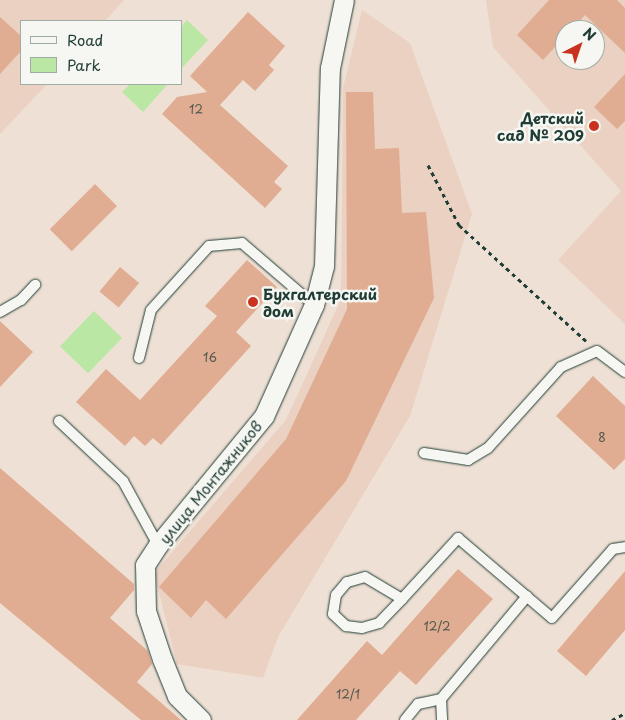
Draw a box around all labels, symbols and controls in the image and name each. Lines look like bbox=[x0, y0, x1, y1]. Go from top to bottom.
legend bbox=[20, 20, 182, 85]
north arrow bbox=[555, 20, 605, 70]
text: N bbox=[578, 22, 601, 46]
text: Road bbox=[67, 28, 103, 51]
text: Park bbox=[67, 53, 101, 76]
house number: 12 bbox=[189, 103, 203, 117]
place label: Детский сад № 209 bbox=[497, 108, 584, 143]
marker: Детский сад № 209 bbox=[588, 120, 600, 132]
place label: Бухгалтерский дом bbox=[263, 284, 377, 319]
marker: Бухгалтерский дом bbox=[247, 296, 259, 308]
house number: 16 bbox=[203, 351, 217, 365]
street label: улица Монтажников bbox=[155, 417, 265, 547]
house number: 8 bbox=[598, 431, 606, 445]
house number: 12/2 bbox=[423, 620, 451, 634]
house number: 12/1 bbox=[336, 688, 360, 702]

